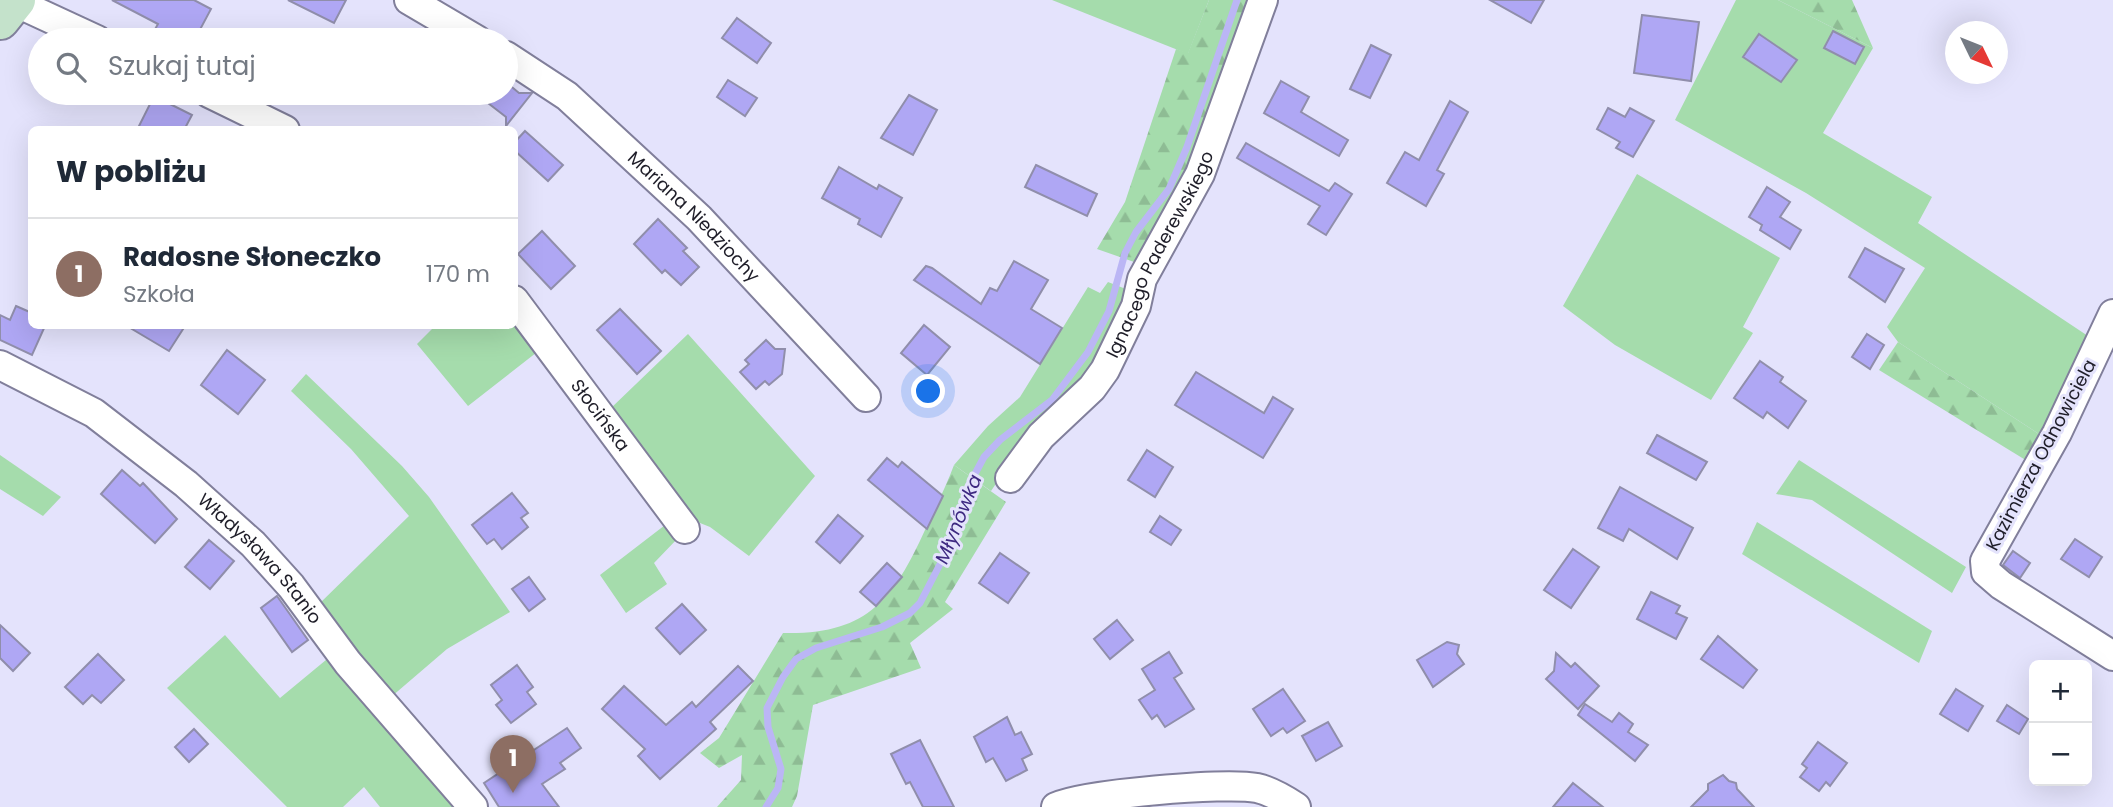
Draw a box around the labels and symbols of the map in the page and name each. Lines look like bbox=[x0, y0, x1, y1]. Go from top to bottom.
north arrow bbox=[1945, 21, 2008, 84]
street label: Mariana Niedziochy bbox=[623, 145, 766, 287]
street label: Ignacego Paderewskiego bbox=[1100, 147, 1219, 362]
street label: Kazimierza Odnowiciela bbox=[1979, 355, 2102, 555]
street label: Słocińska bbox=[565, 374, 636, 456]
your location bbox=[911, 374, 945, 408]
water label: Młynówka bbox=[928, 470, 989, 568]
street label: Władysława Stanio bbox=[193, 487, 328, 629]
pin: 1 bbox=[490, 735, 536, 793]

